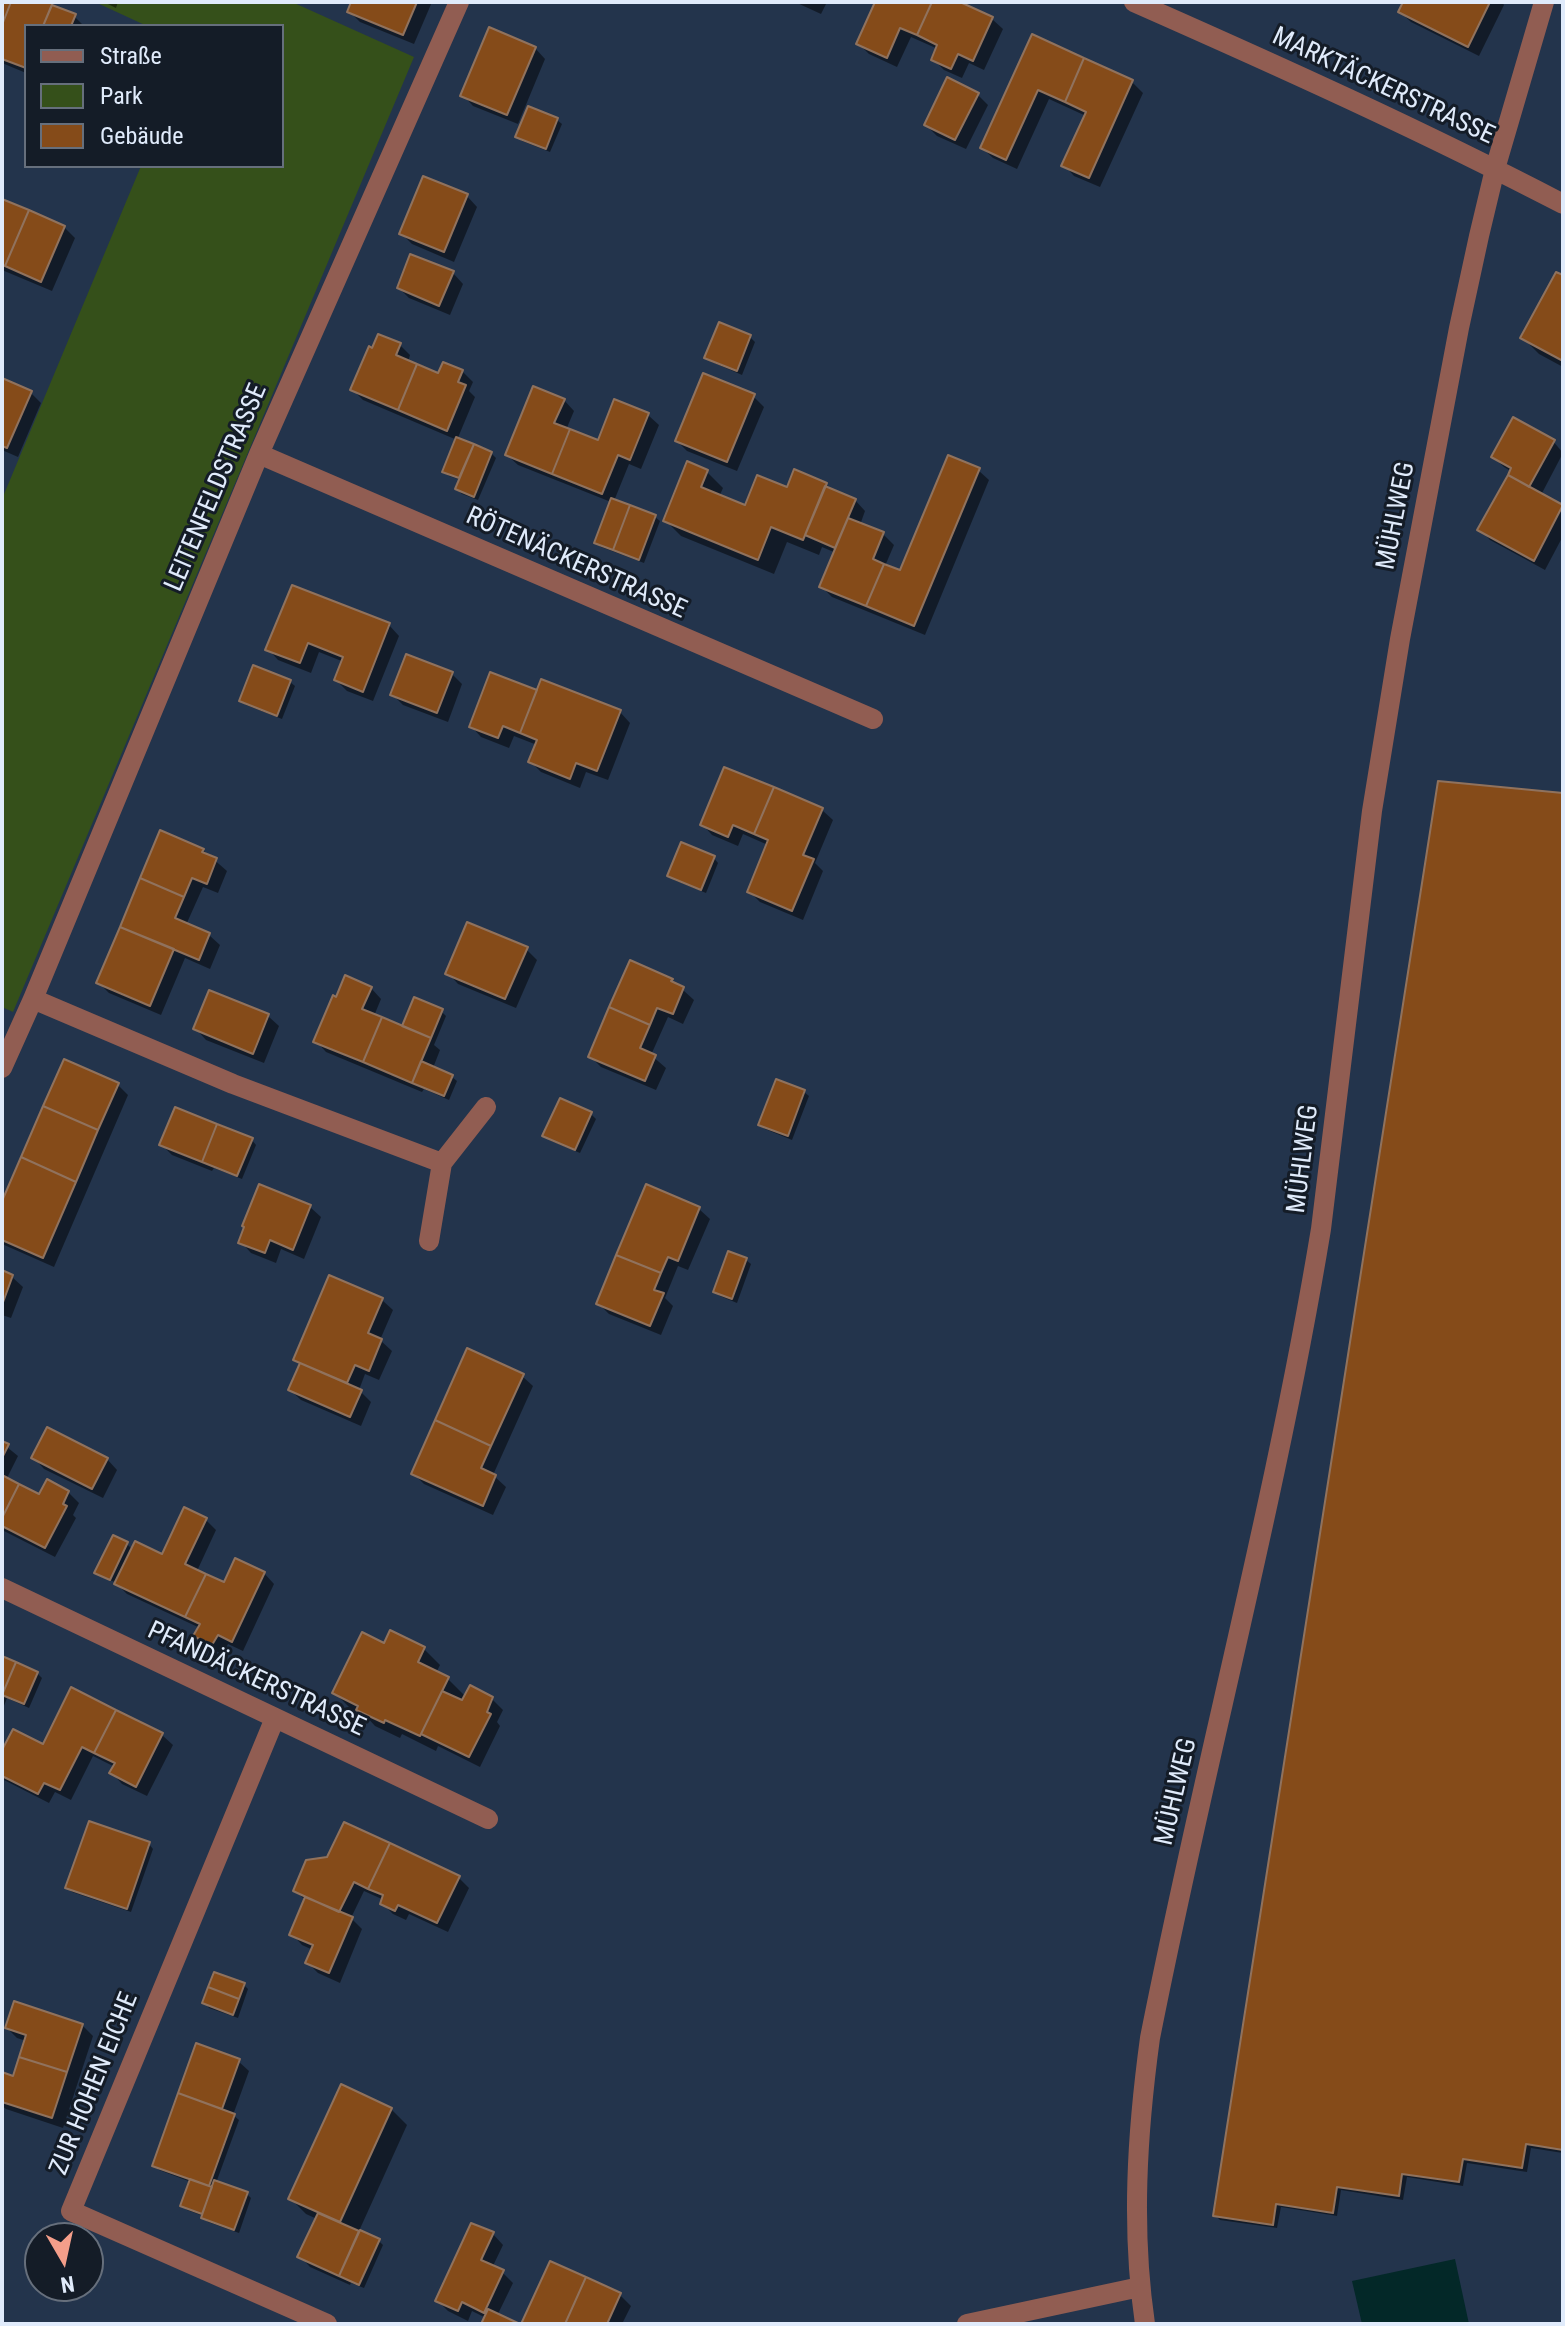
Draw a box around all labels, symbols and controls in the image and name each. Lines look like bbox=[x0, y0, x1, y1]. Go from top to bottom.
street label: MARKTÄCKERSTRASSE bbox=[1267, 22, 1499, 152]
legend bbox=[24, 24, 284, 168]
text: Straße bbox=[100, 42, 162, 70]
text: Park bbox=[100, 82, 143, 110]
text: Gebäude bbox=[100, 122, 184, 150]
street label: LEITENFELDSTRASSE bbox=[159, 380, 275, 596]
street label: MÜHLWEG bbox=[1371, 460, 1423, 572]
street label: RÖTENÄCKERSTRASSE bbox=[461, 501, 691, 627]
street label: MÜHLWEG bbox=[1282, 1103, 1326, 1215]
street label: PFANDÄCKERSTRASSE bbox=[142, 1616, 370, 1744]
street label: MÜHLWEG bbox=[1150, 1735, 1204, 1849]
street label: ZUR HOHEN EICHE bbox=[44, 1988, 146, 2180]
north arrow bbox=[24, 2222, 104, 2302]
text: N bbox=[59, 2271, 76, 2298]

